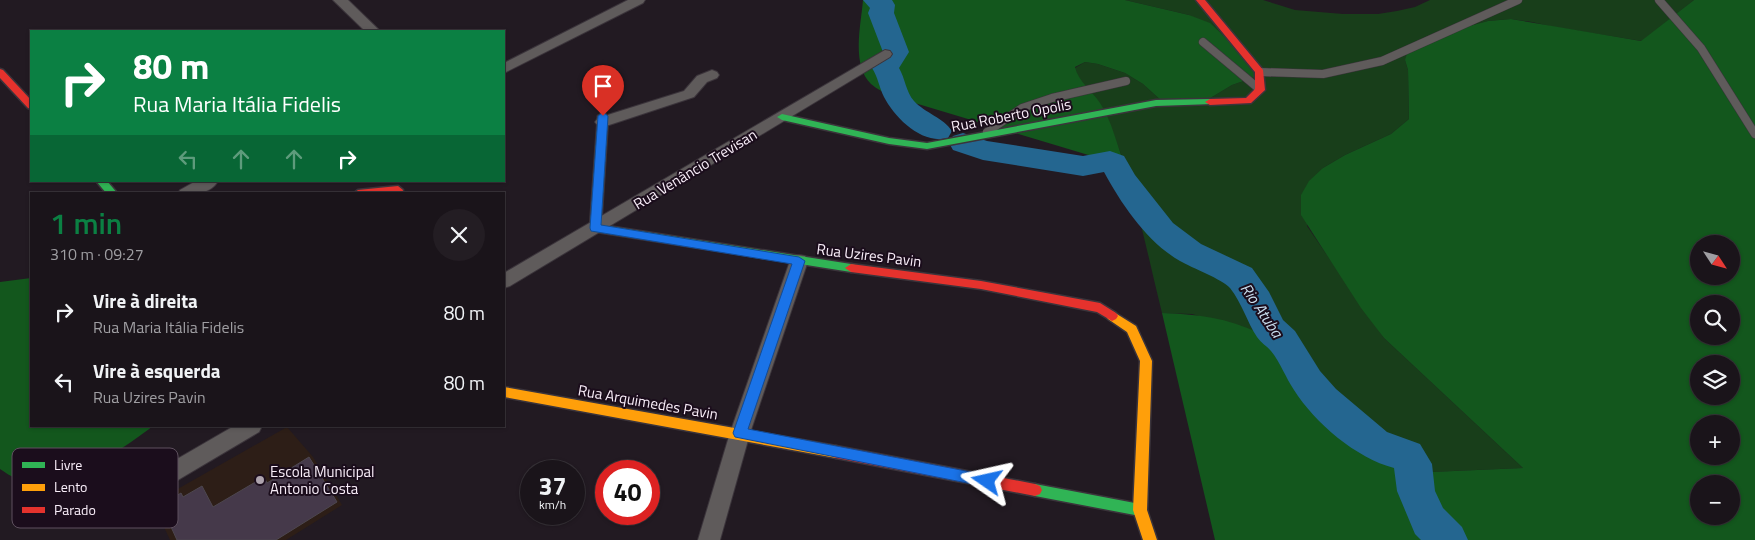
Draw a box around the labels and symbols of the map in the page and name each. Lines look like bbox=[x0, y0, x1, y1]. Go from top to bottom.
pin bbox=[582, 65, 624, 116]
street label: Rua Roberto Opolis bbox=[949, 92, 1073, 138]
street label: Rua Venâncio Trevisan bbox=[629, 123, 761, 215]
north arrow bbox=[1690, 235, 1740, 285]
street label: Rua Uzires Pavin bbox=[815, 237, 923, 273]
water label: Rio Atuba bbox=[1235, 278, 1290, 343]
street label: Rua Arquimedes Pavin bbox=[576, 378, 720, 426]
legend bbox=[12, 448, 178, 528]
text: Livre bbox=[54, 454, 82, 475]
position arrow bbox=[960, 454, 1012, 506]
place label: Escola Municipal Antonio Costa bbox=[270, 460, 375, 500]
speed limit sign: 40 bbox=[595, 460, 660, 525]
marker: Escola Municipal Antonio Costa bbox=[254, 474, 266, 486]
text: Lento bbox=[54, 476, 88, 497]
text: Parado bbox=[54, 499, 96, 520]

